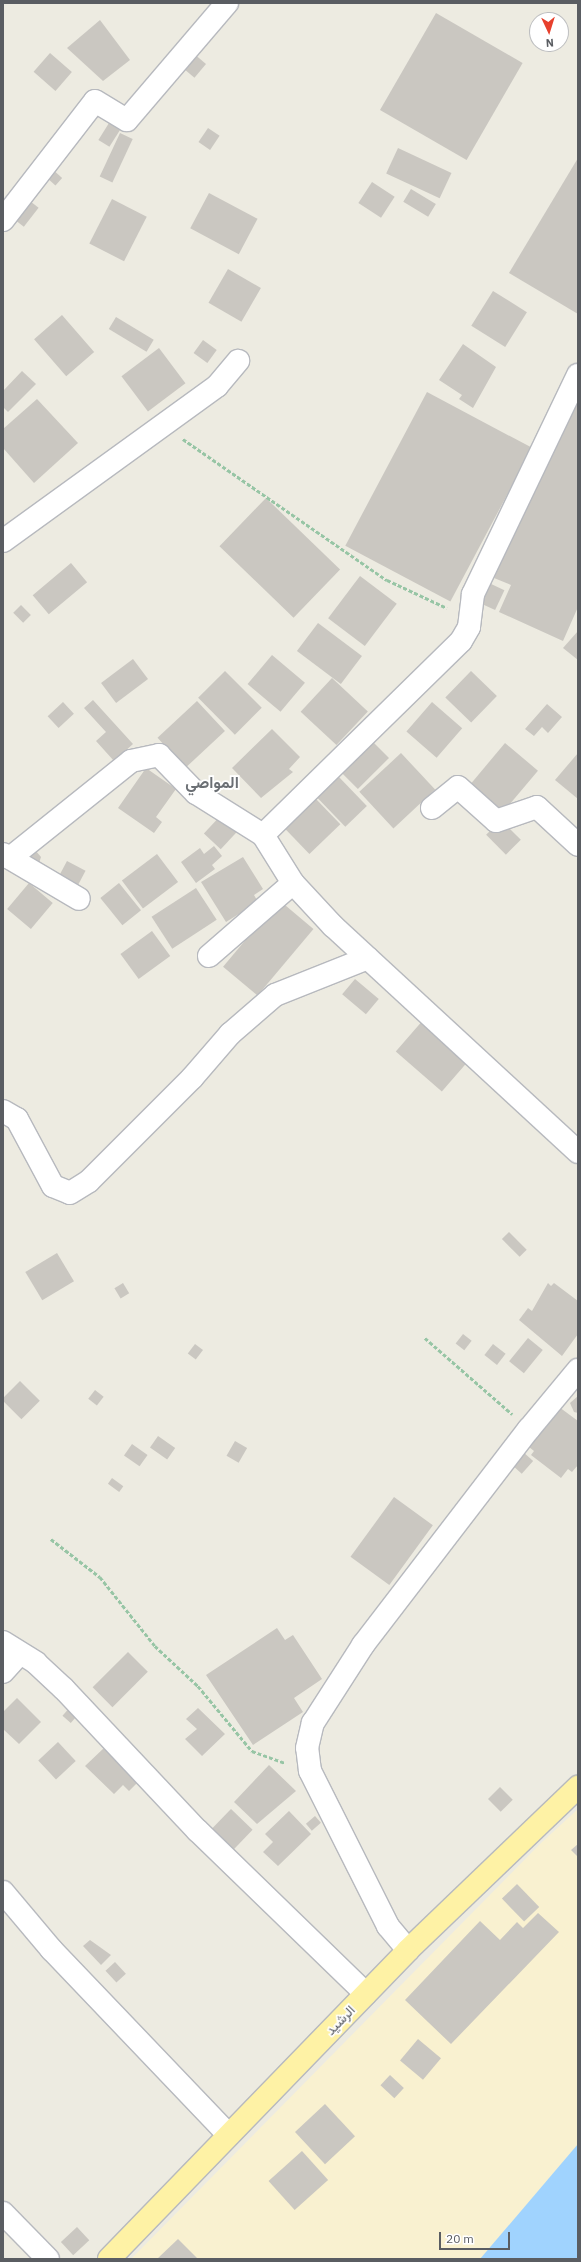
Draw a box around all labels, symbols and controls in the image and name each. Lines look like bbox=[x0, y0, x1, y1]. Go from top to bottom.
north arrow bbox=[529, 12, 569, 52]
text: N bbox=[545, 36, 554, 50]
district label: المواصي bbox=[185, 772, 239, 792]
street label: الرشيد bbox=[322, 2002, 358, 2038]
scale bar bbox=[441, 2224, 512, 2250]
text: 20 m bbox=[446, 2231, 474, 2246]

